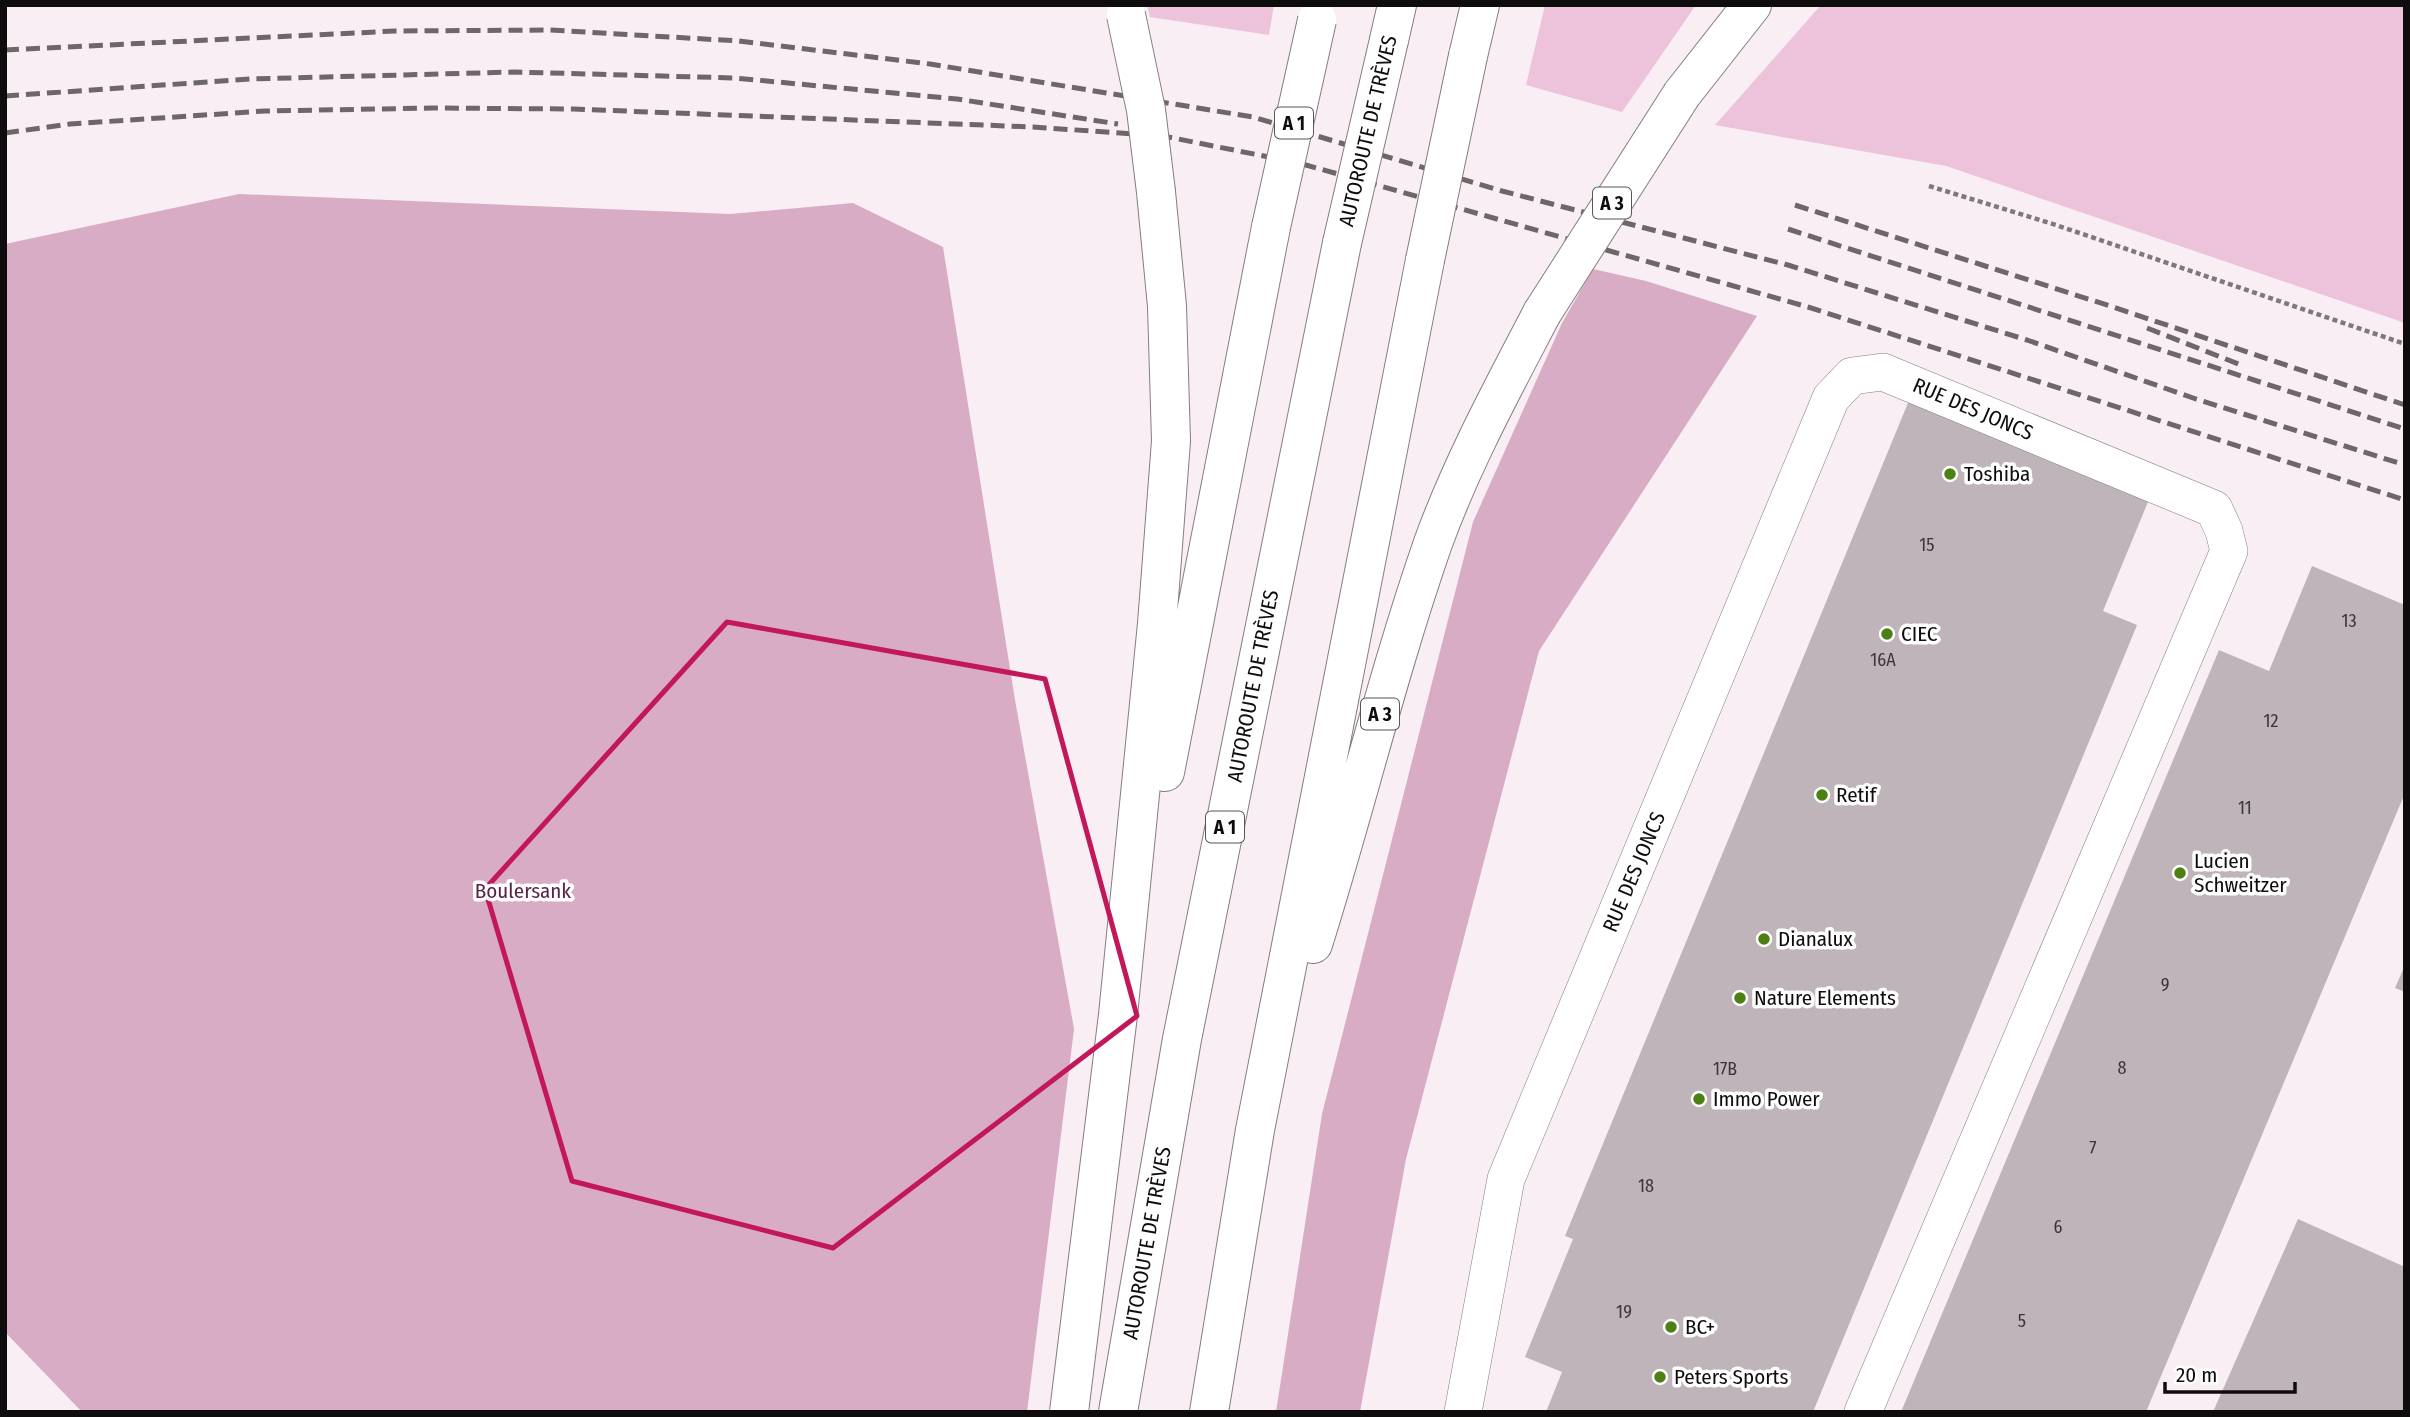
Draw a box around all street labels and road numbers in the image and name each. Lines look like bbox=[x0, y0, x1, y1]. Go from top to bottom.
street label: AUTOROUTE DE TRÈVES bbox=[1333, 33, 1403, 229]
road number: A 1 bbox=[1275, 108, 1313, 139]
road number: A 3 bbox=[1593, 188, 1631, 218]
street label: RUE DES JONCS bbox=[1909, 372, 2037, 446]
street label: AUTOROUTE DE TRÈVES bbox=[1222, 588, 1284, 784]
road number: A 3 bbox=[1361, 698, 1399, 730]
street label: RUE DES JONCS bbox=[1597, 808, 1671, 936]
road number: A 1 bbox=[1206, 812, 1244, 842]
street label: AUTOROUTE DE TRÈVES bbox=[1117, 1145, 1177, 1341]

